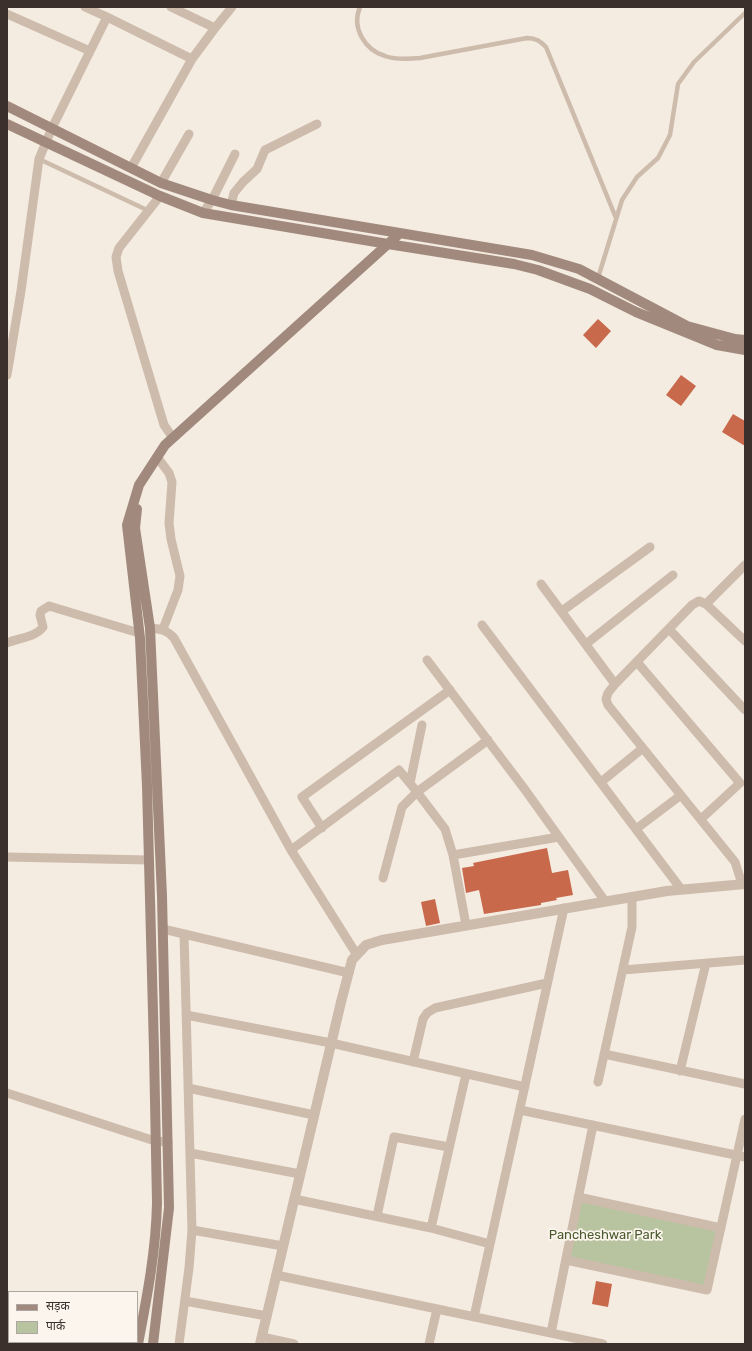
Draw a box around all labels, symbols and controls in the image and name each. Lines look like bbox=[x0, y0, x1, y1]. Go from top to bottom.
park label: Pancheshwar Park bbox=[549, 1227, 661, 1243]
legend bbox=[8, 1291, 138, 1343]
text: सड़क bbox=[46, 1299, 70, 1313]
text: पार्क bbox=[46, 1319, 65, 1333]

